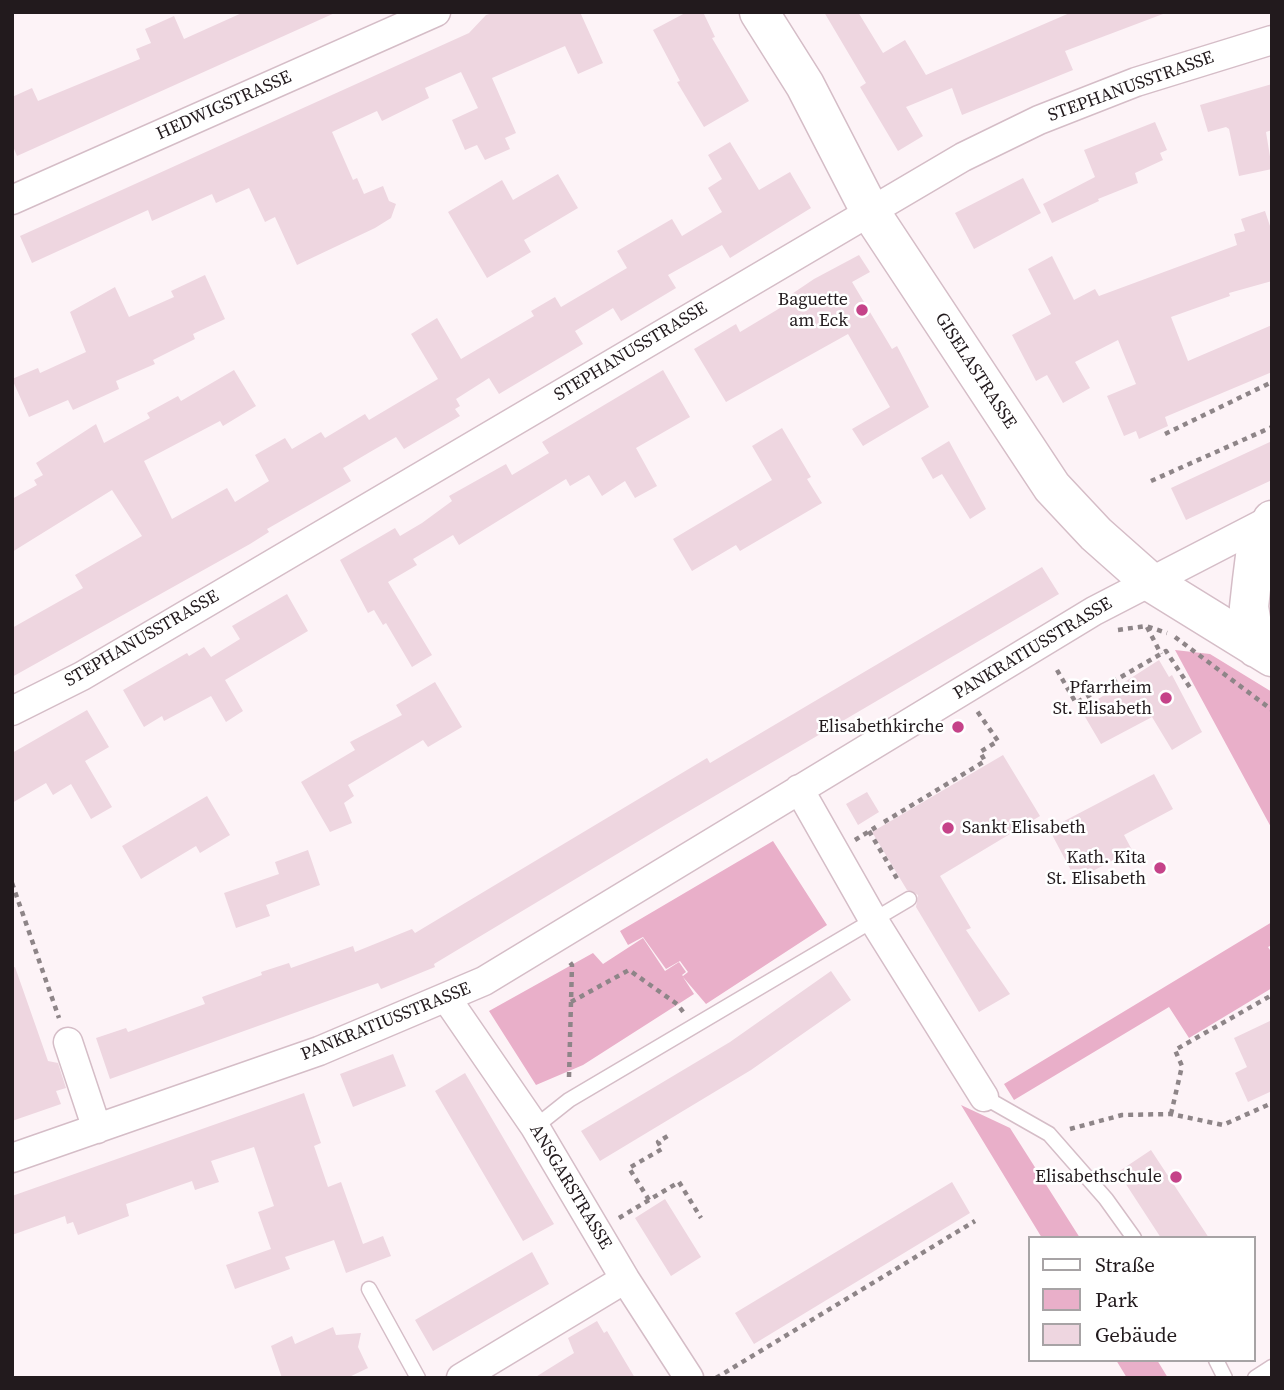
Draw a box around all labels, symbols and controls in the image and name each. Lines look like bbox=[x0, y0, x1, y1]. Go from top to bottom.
street label: STEPHANUSSTRASSE bbox=[1045, 47, 1217, 127]
street label: HEDWIGSTRASSE bbox=[153, 67, 295, 145]
place label: Baguette am Eck bbox=[778, 289, 848, 332]
street label: STEPHANUSSTRASSE bbox=[551, 298, 711, 406]
marker: Baguette am Eck bbox=[854, 302, 870, 318]
street label: GISELASTRASSE bbox=[929, 309, 1021, 433]
street label: STEPHANUSSTRASSE bbox=[61, 586, 223, 692]
street label: PANKRATIUSSTRASSE bbox=[950, 593, 1116, 705]
place label: Pfarrheim St. Elisabeth bbox=[1053, 677, 1152, 720]
marker: Pfarrheim St. Elisabeth bbox=[1158, 690, 1174, 706]
place label: Elisabethkirche bbox=[818, 716, 944, 738]
marker: Elisabethkirche bbox=[950, 719, 966, 735]
place label: Sankt Elisabeth bbox=[962, 817, 1086, 839]
marker: Sankt Elisabeth bbox=[940, 820, 956, 836]
place label: Kath. Kita St. Elisabeth bbox=[1047, 847, 1146, 890]
marker: Kath. Kita St. Elisabeth bbox=[1152, 860, 1168, 876]
street label: PANKRATIUSSTRASSE bbox=[298, 978, 474, 1066]
street label: ANSGARSTRASSE bbox=[524, 1120, 616, 1254]
place label: Elisabethschule bbox=[1035, 1166, 1162, 1188]
marker: Elisabethschule bbox=[1168, 1169, 1184, 1185]
legend bbox=[1028, 1236, 1256, 1362]
text: Straße bbox=[1095, 1250, 1155, 1279]
text: Park bbox=[1095, 1285, 1138, 1314]
text: Gebäude bbox=[1095, 1320, 1177, 1349]

